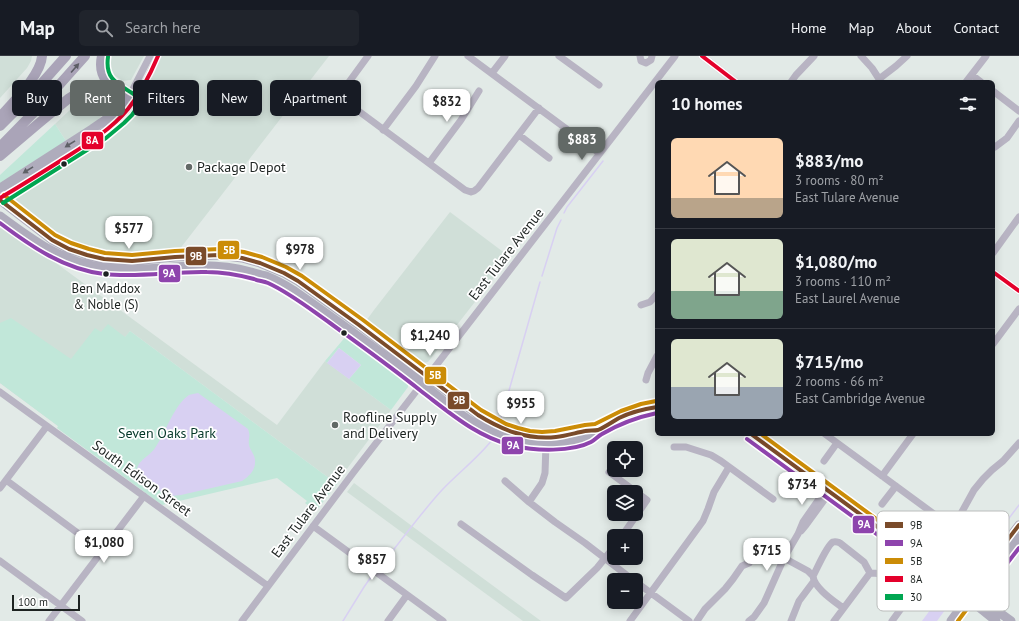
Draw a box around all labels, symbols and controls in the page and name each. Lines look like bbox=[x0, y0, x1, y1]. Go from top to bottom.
search box bbox=[79, 10, 359, 46]
text: Map bbox=[20, 16, 55, 40]
icon: search bbox=[93, 17, 115, 39]
text: Search here bbox=[125, 18, 201, 37]
text: Home bbox=[791, 19, 826, 37]
text: Map bbox=[848, 19, 874, 37]
text: About bbox=[896, 19, 932, 37]
text: Contact bbox=[954, 19, 999, 37]
one-way arrow bbox=[71, 63, 80, 73]
chip: Buy bbox=[12, 80, 62, 116]
chip: Rent bbox=[70, 80, 125, 116]
chip: Filters bbox=[133, 80, 199, 116]
chip: New bbox=[207, 80, 262, 116]
chip: Apartment bbox=[270, 80, 361, 116]
pin: $832 bbox=[423, 89, 471, 123]
text: $832 bbox=[432, 93, 462, 110]
text: 10 homes bbox=[671, 93, 742, 115]
icon: filters bbox=[957, 93, 979, 115]
pin: $883 bbox=[558, 127, 606, 161]
line badge: 8A bbox=[81, 131, 104, 150]
text: $883 bbox=[567, 131, 597, 148]
text: 8A bbox=[86, 133, 99, 147]
one-way arrow bbox=[64, 140, 76, 147]
text: $883/mo bbox=[795, 150, 863, 172]
icon: home bbox=[703, 154, 751, 202]
place label: Package Depot bbox=[197, 158, 286, 176]
unlabelled marker bbox=[59, 159, 69, 169]
marker: Package Depot bbox=[184, 162, 194, 172]
one-way arrow bbox=[23, 166, 33, 174]
text: 3 rooms · 80 m² bbox=[795, 172, 884, 189]
text: East Tulare Avenue bbox=[795, 189, 899, 206]
street label: East Tulare Avenue bbox=[464, 204, 548, 304]
pin: $577 bbox=[105, 216, 153, 250]
text: $577 bbox=[114, 220, 144, 237]
pin: $978 bbox=[276, 237, 324, 271]
line badge: 5B bbox=[217, 240, 240, 260]
text: $978 bbox=[285, 241, 315, 258]
text: 5B bbox=[223, 243, 236, 257]
line badge: 9B bbox=[185, 246, 207, 266]
text: 9B bbox=[190, 249, 203, 263]
text: $1,080/mo bbox=[795, 251, 877, 273]
icon: home bbox=[703, 255, 751, 303]
line badge: 9A bbox=[158, 264, 181, 283]
text: 9A bbox=[163, 266, 176, 280]
marker: Ben Maddox & Noble (S) bbox=[101, 269, 111, 279]
text: 3 rooms · 110 m² bbox=[795, 273, 891, 290]
place label: Ben Maddox & Noble (S) bbox=[72, 280, 141, 313]
text: East Laurel Avenue bbox=[795, 290, 900, 307]
pin: $1,240 bbox=[397, 323, 463, 357]
text: $1,240 bbox=[410, 327, 450, 344]
unlabelled marker bbox=[339, 328, 349, 338]
text: $715/mo bbox=[795, 351, 863, 373]
icon: home bbox=[703, 355, 751, 403]
line badge: 5B bbox=[424, 366, 447, 385]
text: 5B bbox=[429, 368, 442, 382]
text: 2 rooms · 66 m² bbox=[795, 373, 884, 390]
text: East Cambridge Avenue bbox=[795, 390, 925, 407]
line badge: 9B bbox=[447, 391, 470, 410]
pin: $955 bbox=[497, 391, 545, 425]
text: 9B bbox=[453, 393, 466, 407]
text: $955 bbox=[506, 395, 536, 412]
place label: Roofline Supply and Delivery bbox=[343, 408, 437, 442]
marker: Roofline Supply and Delivery bbox=[330, 420, 340, 430]
park label: Seven Oaks Park bbox=[118, 424, 216, 442]
street label: South Edison Street bbox=[89, 436, 195, 520]
line badge: 9A bbox=[501, 436, 524, 455]
text: 9A bbox=[507, 438, 520, 452]
map controls bbox=[607, 441, 643, 609]
button: locate bbox=[607, 441, 643, 477]
street label: East Tulare Avenue bbox=[267, 461, 349, 561]
pin: $734 bbox=[778, 472, 826, 506]
text: $734 bbox=[787, 476, 817, 493]
button: layers bbox=[607, 485, 643, 521]
legend bbox=[877, 511, 1009, 611]
line badge: 9A bbox=[852, 515, 875, 534]
text: 9A bbox=[858, 517, 871, 531]
text: 9B bbox=[910, 518, 922, 532]
button: + bbox=[607, 529, 643, 565]
pin: $1,080 bbox=[71, 530, 137, 564]
text: $1,080 bbox=[84, 534, 124, 551]
text: 9A bbox=[910, 536, 923, 550]
pin: $715 bbox=[743, 538, 791, 572]
text: $715 bbox=[752, 542, 782, 559]
pin: $857 bbox=[348, 547, 396, 581]
text: $857 bbox=[357, 551, 387, 568]
text: 5B bbox=[910, 554, 922, 568]
text: 8A bbox=[910, 572, 923, 586]
button: − bbox=[607, 573, 643, 609]
text: 30 bbox=[910, 590, 922, 604]
scale bar bbox=[12, 593, 80, 612]
text: 100 m bbox=[18, 595, 48, 609]

